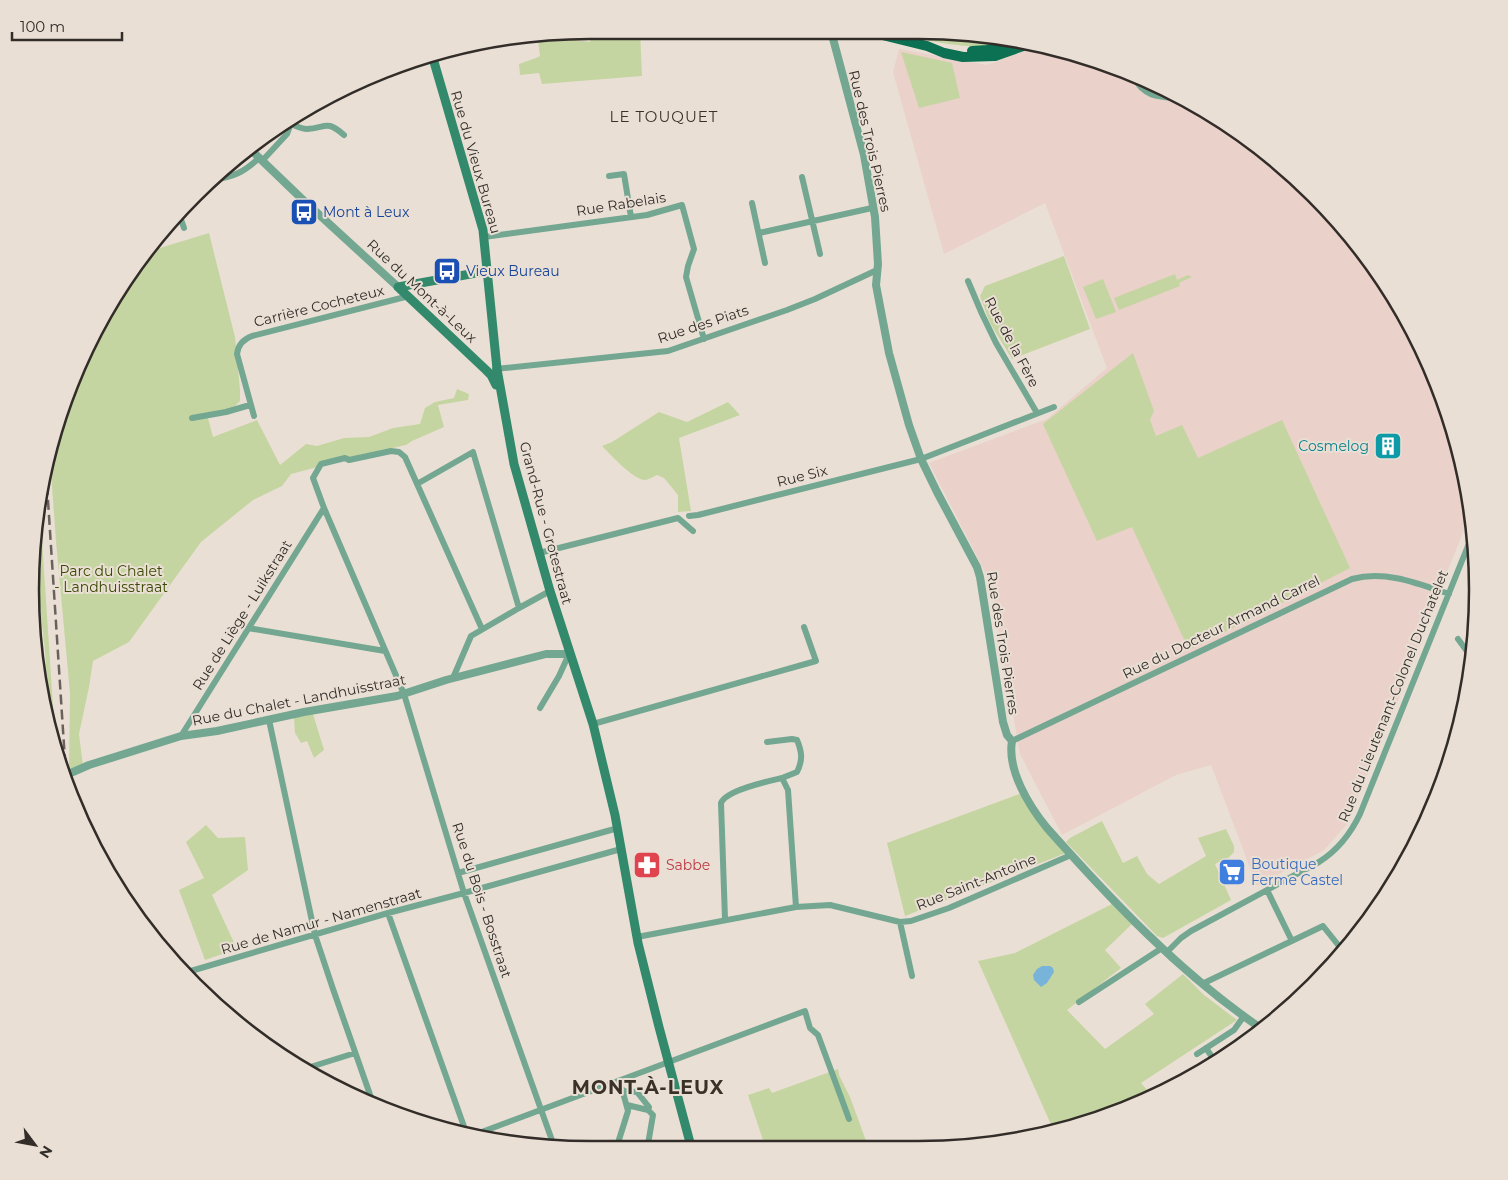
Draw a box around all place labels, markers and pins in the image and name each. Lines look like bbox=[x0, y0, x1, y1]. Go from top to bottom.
bus stop icon: Mont à Leux bbox=[289, 197, 319, 227]
place label: Mont à Leux bbox=[323, 203, 410, 221]
bus stop icon: Vieux Bureau bbox=[432, 256, 462, 286]
place label: Vieux Bureau bbox=[466, 262, 560, 280]
building icon: Cosmelog bbox=[1373, 431, 1403, 461]
place label: Cosmelog bbox=[1298, 437, 1369, 455]
pharmacy icon: Sabbe bbox=[632, 850, 662, 880]
place label: Boutique Ferme Castel bbox=[1251, 855, 1343, 889]
place label: Sabbe bbox=[666, 856, 710, 874]
supermarket icon: Boutique Ferme Castel bbox=[1217, 857, 1247, 887]

